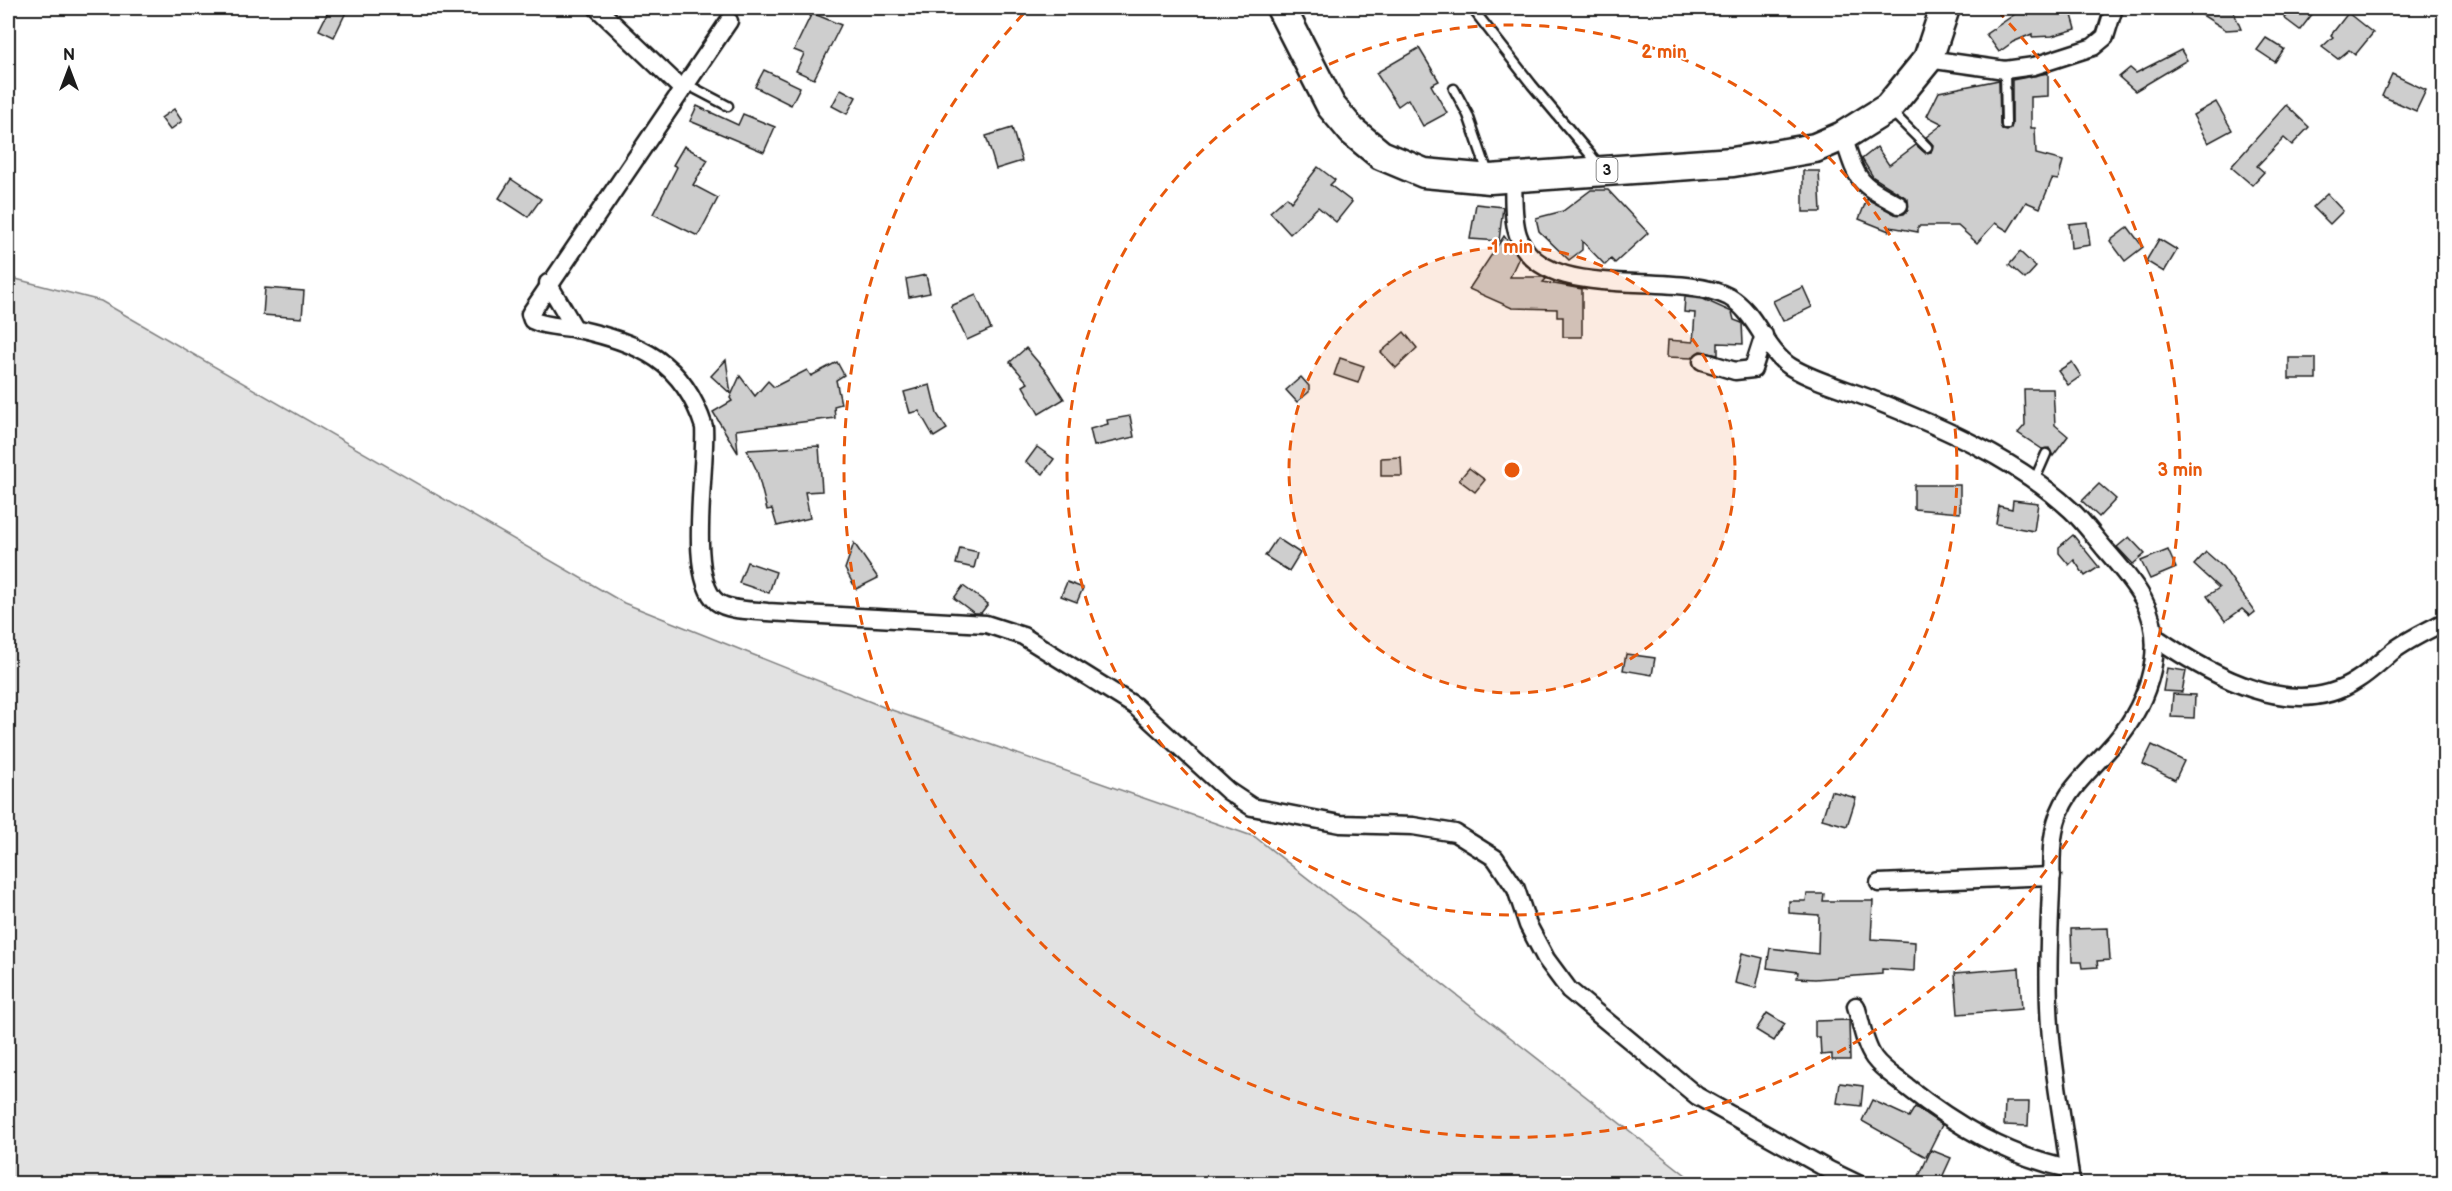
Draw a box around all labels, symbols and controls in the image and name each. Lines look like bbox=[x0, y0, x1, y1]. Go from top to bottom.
north arrow bbox=[39, 39, 99, 99]
text: 2 min bbox=[1641, 42, 1687, 63]
text: N bbox=[63, 46, 75, 65]
road number: 3 bbox=[1596, 158, 1618, 182]
text: 1 min bbox=[1491, 237, 1533, 258]
centre of rings bbox=[1502, 460, 1522, 480]
text: 3 min bbox=[2157, 460, 2203, 481]

